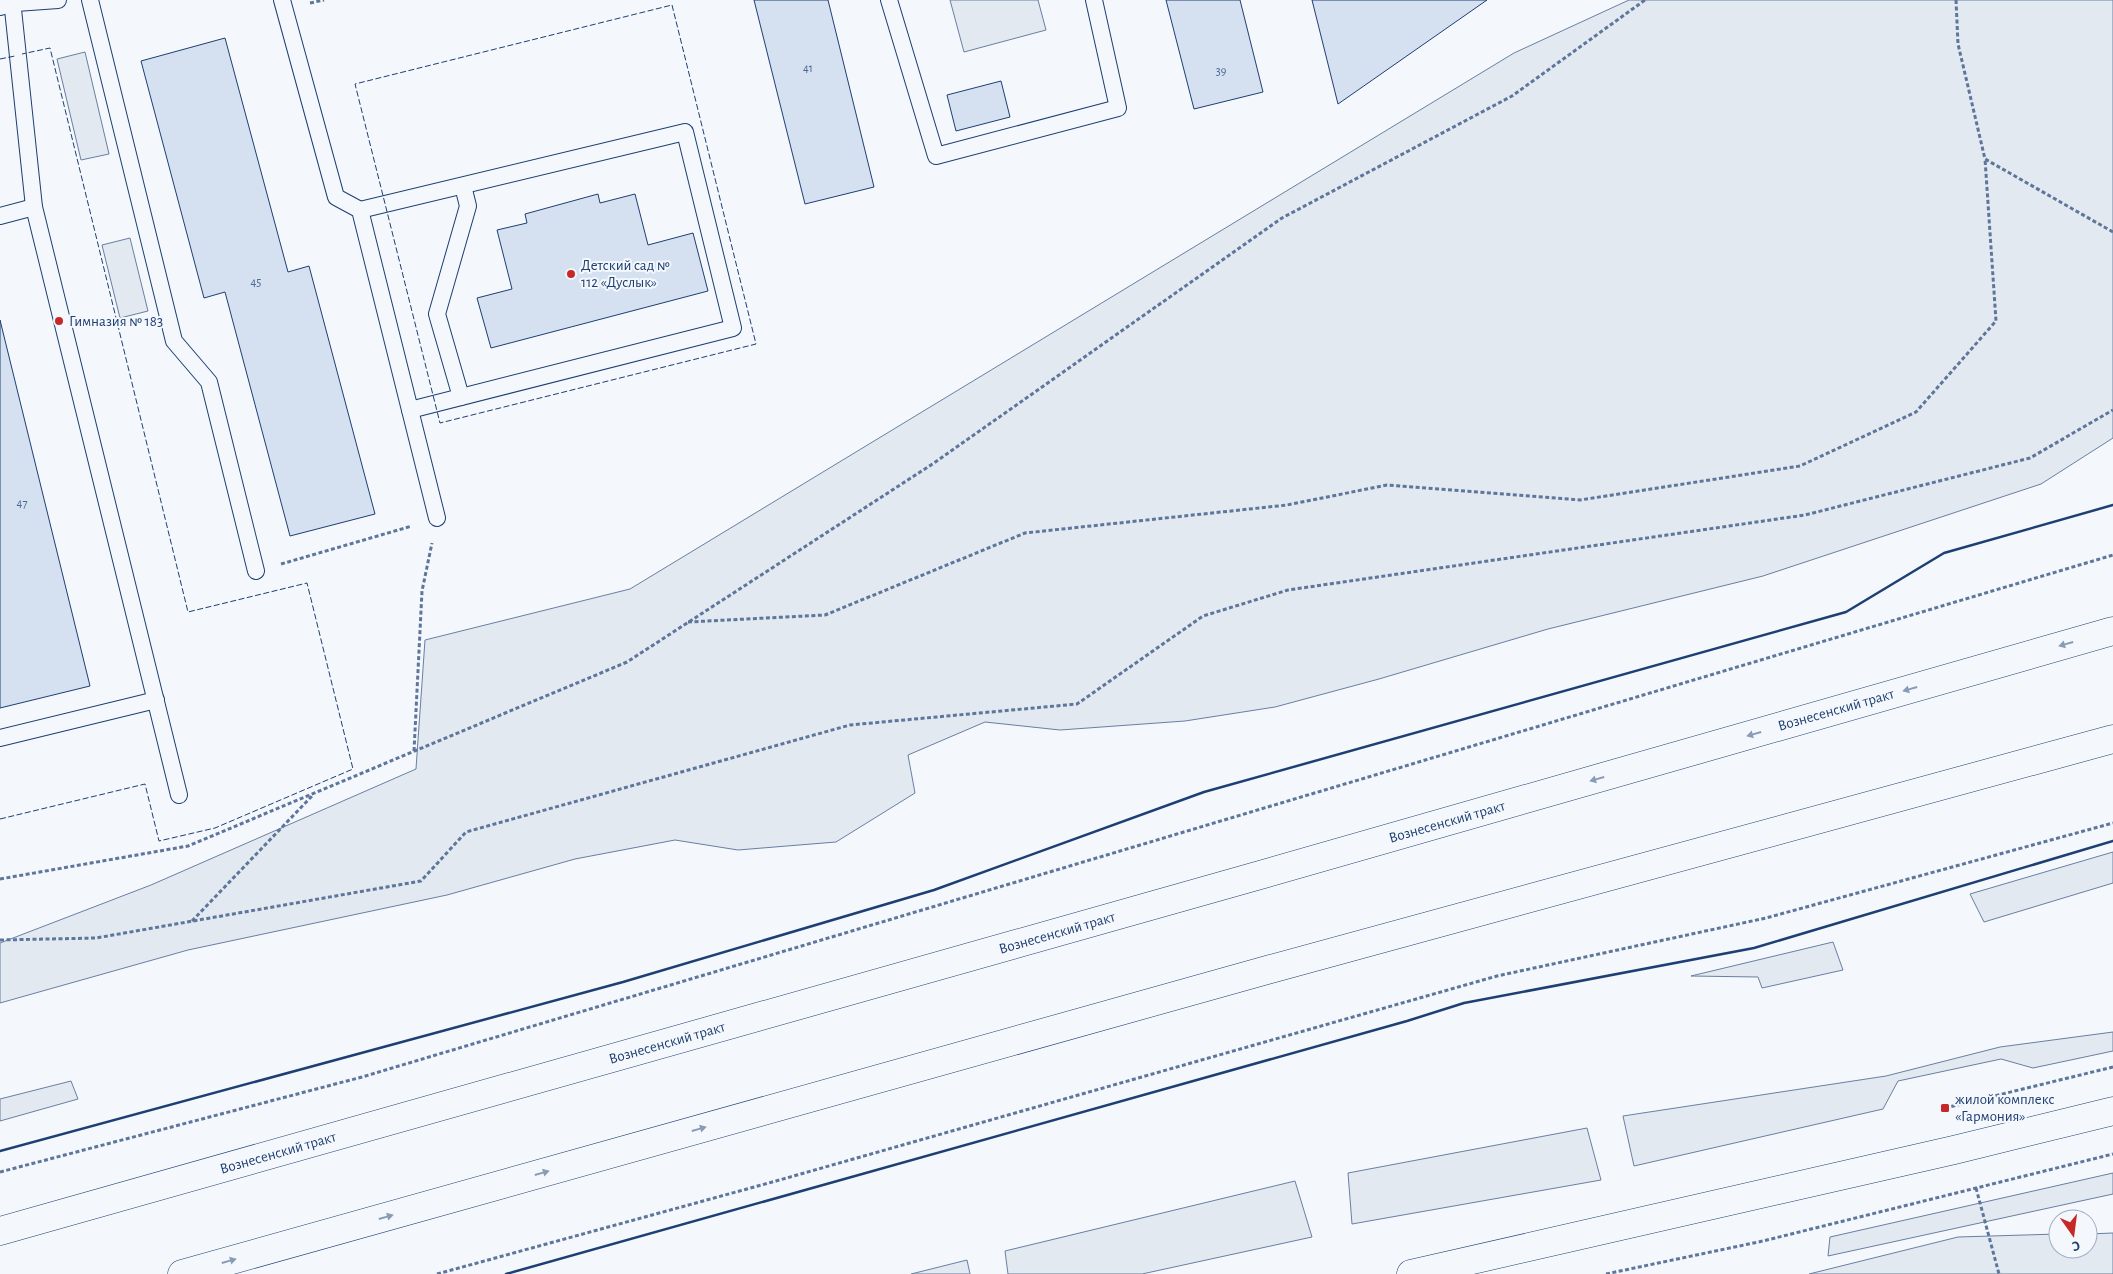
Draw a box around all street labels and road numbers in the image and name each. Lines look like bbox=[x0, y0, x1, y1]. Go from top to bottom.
street label: Вознесенский тракт bbox=[1776, 686, 1896, 734]
street label: Вознесенский тракт bbox=[1387, 798, 1507, 846]
street label: Вознесенский тракт bbox=[997, 909, 1117, 957]
street label: Вознесенский тракт bbox=[607, 1019, 727, 1067]
street label: Вознесенский тракт bbox=[218, 1129, 338, 1177]

